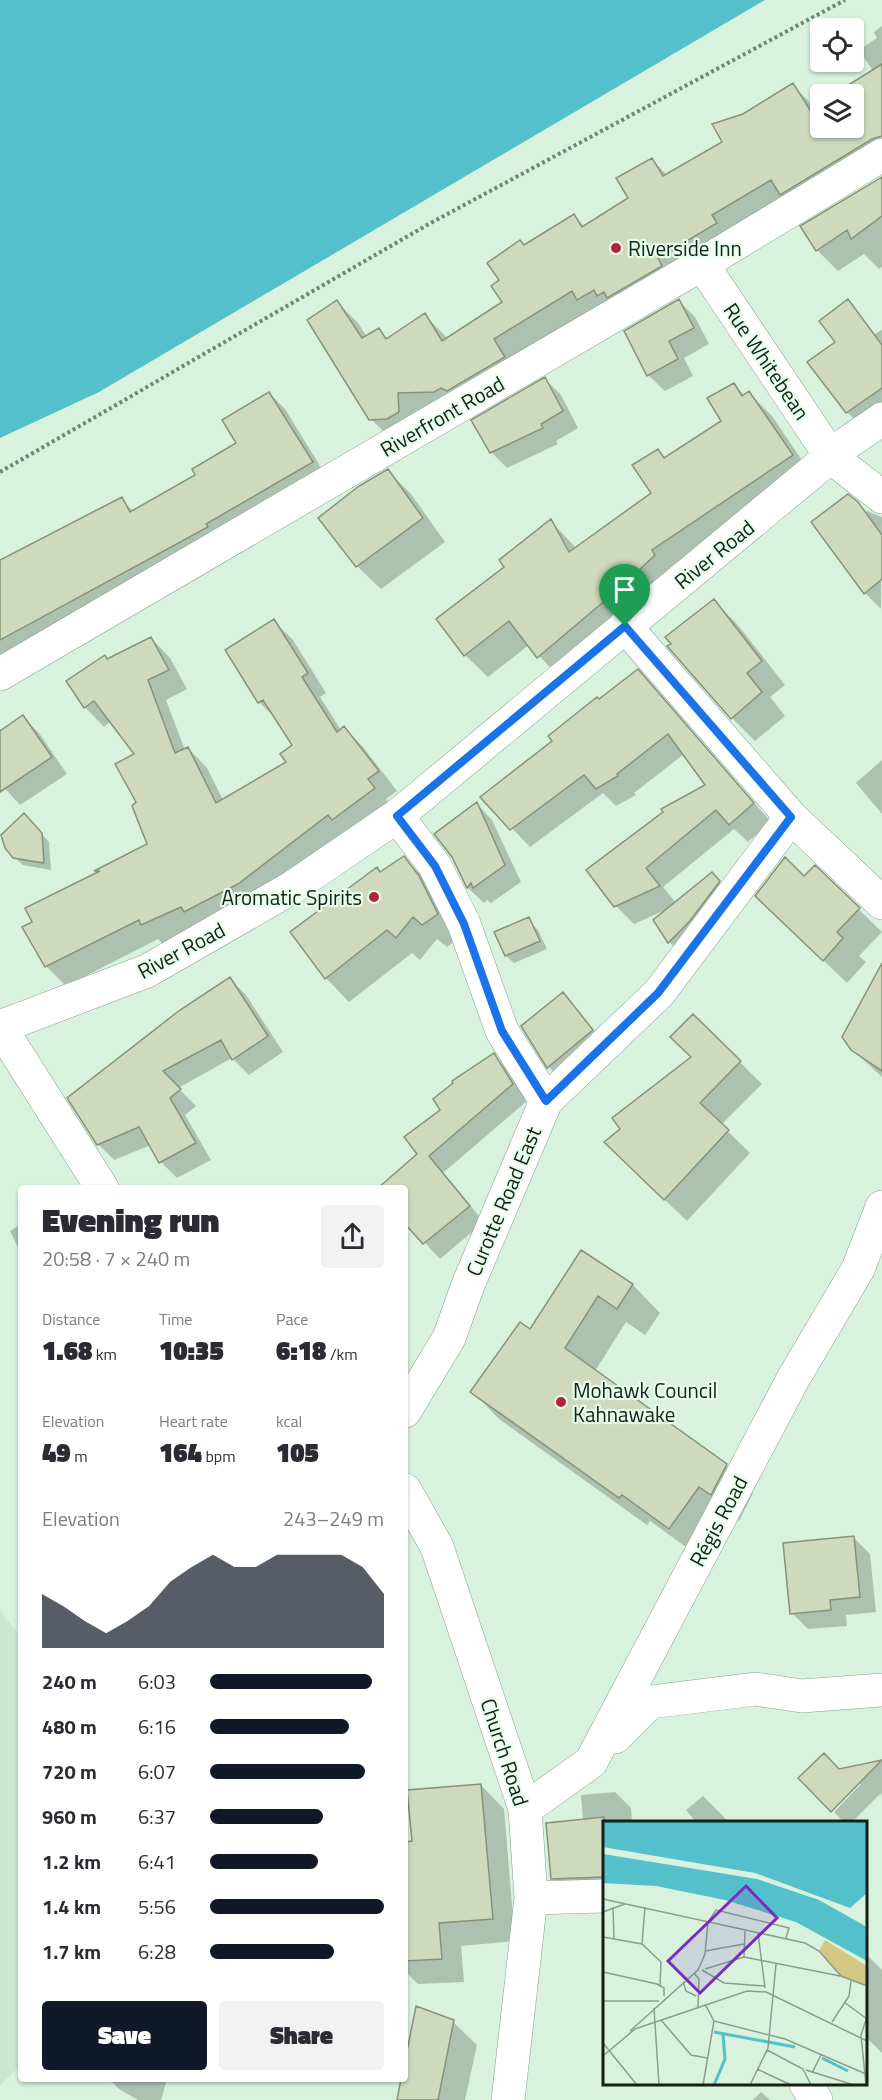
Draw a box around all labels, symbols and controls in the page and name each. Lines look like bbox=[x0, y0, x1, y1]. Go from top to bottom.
map controls bbox=[810, 18, 864, 138]
button: locate bbox=[810, 18, 864, 72]
button: layers bbox=[810, 84, 864, 138]
place label: Riverside Inn bbox=[628, 232, 742, 264]
marker: Riverside Inn bbox=[609, 241, 623, 255]
street label: Rue Whitebean bbox=[716, 296, 818, 426]
street label: Riverfront Road bbox=[374, 367, 510, 465]
street label: River Road bbox=[667, 512, 761, 596]
pin bbox=[599, 564, 650, 626]
icon: arrive bbox=[608, 573, 641, 606]
place label: Aromatic Spirits bbox=[221, 881, 362, 913]
marker: Aromatic Spirits bbox=[367, 890, 381, 904]
street label: River Road bbox=[131, 913, 231, 987]
street label: Curotte Road East bbox=[457, 1121, 549, 1281]
text: Evening run bbox=[42, 1195, 219, 1245]
button: share bbox=[321, 1205, 384, 1268]
text: 20:58 · 7 × 240 m bbox=[42, 1243, 190, 1274]
text: Distance bbox=[42, 1307, 100, 1331]
text: Time bbox=[159, 1307, 192, 1331]
text: Pace bbox=[276, 1307, 308, 1331]
text: 1.68 bbox=[42, 1331, 92, 1370]
text: 10:35 bbox=[159, 1331, 224, 1370]
text: 6:18 bbox=[276, 1331, 326, 1370]
text: km bbox=[92, 1342, 117, 1366]
text: /km bbox=[326, 1342, 358, 1366]
place label: Mohawk Council Kahnawake bbox=[573, 1374, 717, 1430]
marker: Mohawk Council Kahnawake bbox=[554, 1395, 568, 1409]
text: Elevation bbox=[42, 1409, 104, 1433]
text: Heart rate bbox=[159, 1409, 228, 1433]
text: kcal bbox=[276, 1409, 302, 1433]
text: 49 bbox=[42, 1433, 71, 1472]
text: 164 bbox=[159, 1433, 202, 1472]
text: 105 bbox=[276, 1433, 319, 1472]
text: m bbox=[71, 1444, 88, 1468]
text: bpm bbox=[202, 1444, 236, 1468]
street label: Régis Road bbox=[681, 1470, 755, 1572]
text: Elevation bbox=[42, 1503, 120, 1534]
text: 243–249 m bbox=[283, 1503, 384, 1534]
text: 240 m bbox=[42, 1666, 97, 1697]
text: 6:03 bbox=[138, 1666, 176, 1697]
street label: Church Road bbox=[473, 1694, 537, 1810]
text: 480 m bbox=[42, 1711, 97, 1742]
text: 6:16 bbox=[138, 1711, 176, 1742]
text: 720 m bbox=[42, 1756, 97, 1787]
text: 6:07 bbox=[138, 1756, 176, 1787]
text: 960 m bbox=[42, 1801, 97, 1832]
text: 6:37 bbox=[138, 1801, 176, 1832]
inset map bbox=[603, 1821, 867, 2085]
text: 1.2 km bbox=[42, 1846, 101, 1877]
text: 6:41 bbox=[138, 1846, 176, 1877]
text: 1.4 km bbox=[42, 1891, 101, 1922]
text: 5:56 bbox=[138, 1891, 176, 1922]
text: 1.7 km bbox=[42, 1936, 101, 1967]
text: 6:28 bbox=[138, 1936, 176, 1967]
button: Save bbox=[42, 2001, 207, 2070]
button: Share bbox=[219, 2001, 384, 2070]

